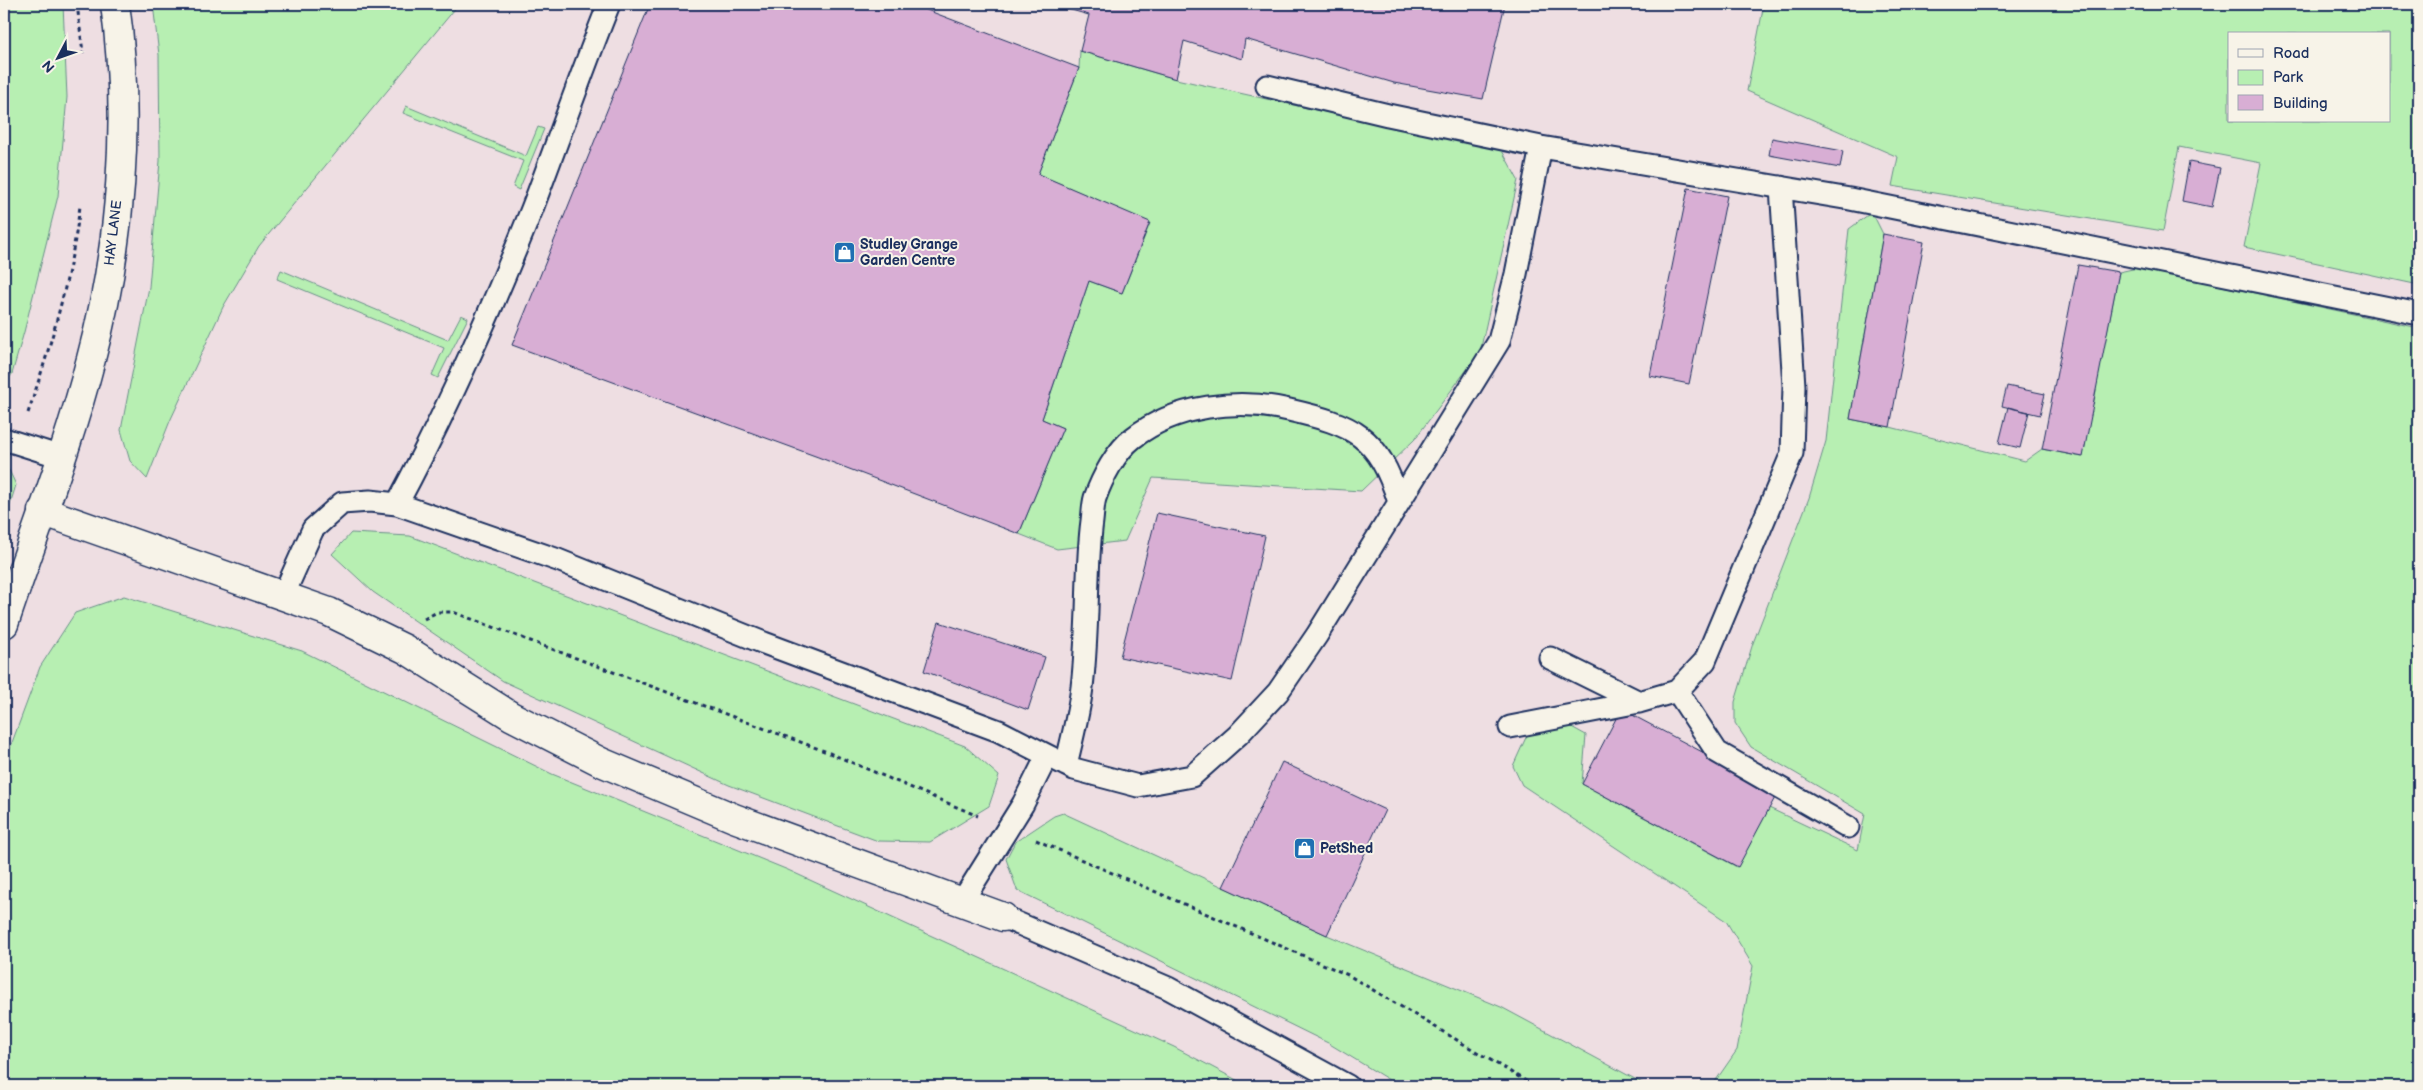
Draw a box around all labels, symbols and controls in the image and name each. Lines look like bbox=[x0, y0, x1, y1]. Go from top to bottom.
north arrow bbox=[32, 32, 82, 82]
legend bbox=[2228, 32, 2390, 122]
text: Road bbox=[2273, 44, 2309, 63]
text: N bbox=[39, 57, 58, 76]
text: Park bbox=[2273, 68, 2304, 87]
text: Building bbox=[2273, 94, 2328, 113]
street label: HAY LANE bbox=[101, 199, 125, 267]
place label: Studley Grange Garden Centre bbox=[860, 236, 958, 269]
shop icon: Studley Grange Garden Centre bbox=[832, 240, 856, 264]
shop icon: PetShed bbox=[1292, 836, 1316, 860]
place label: PetShed bbox=[1320, 840, 1373, 857]

